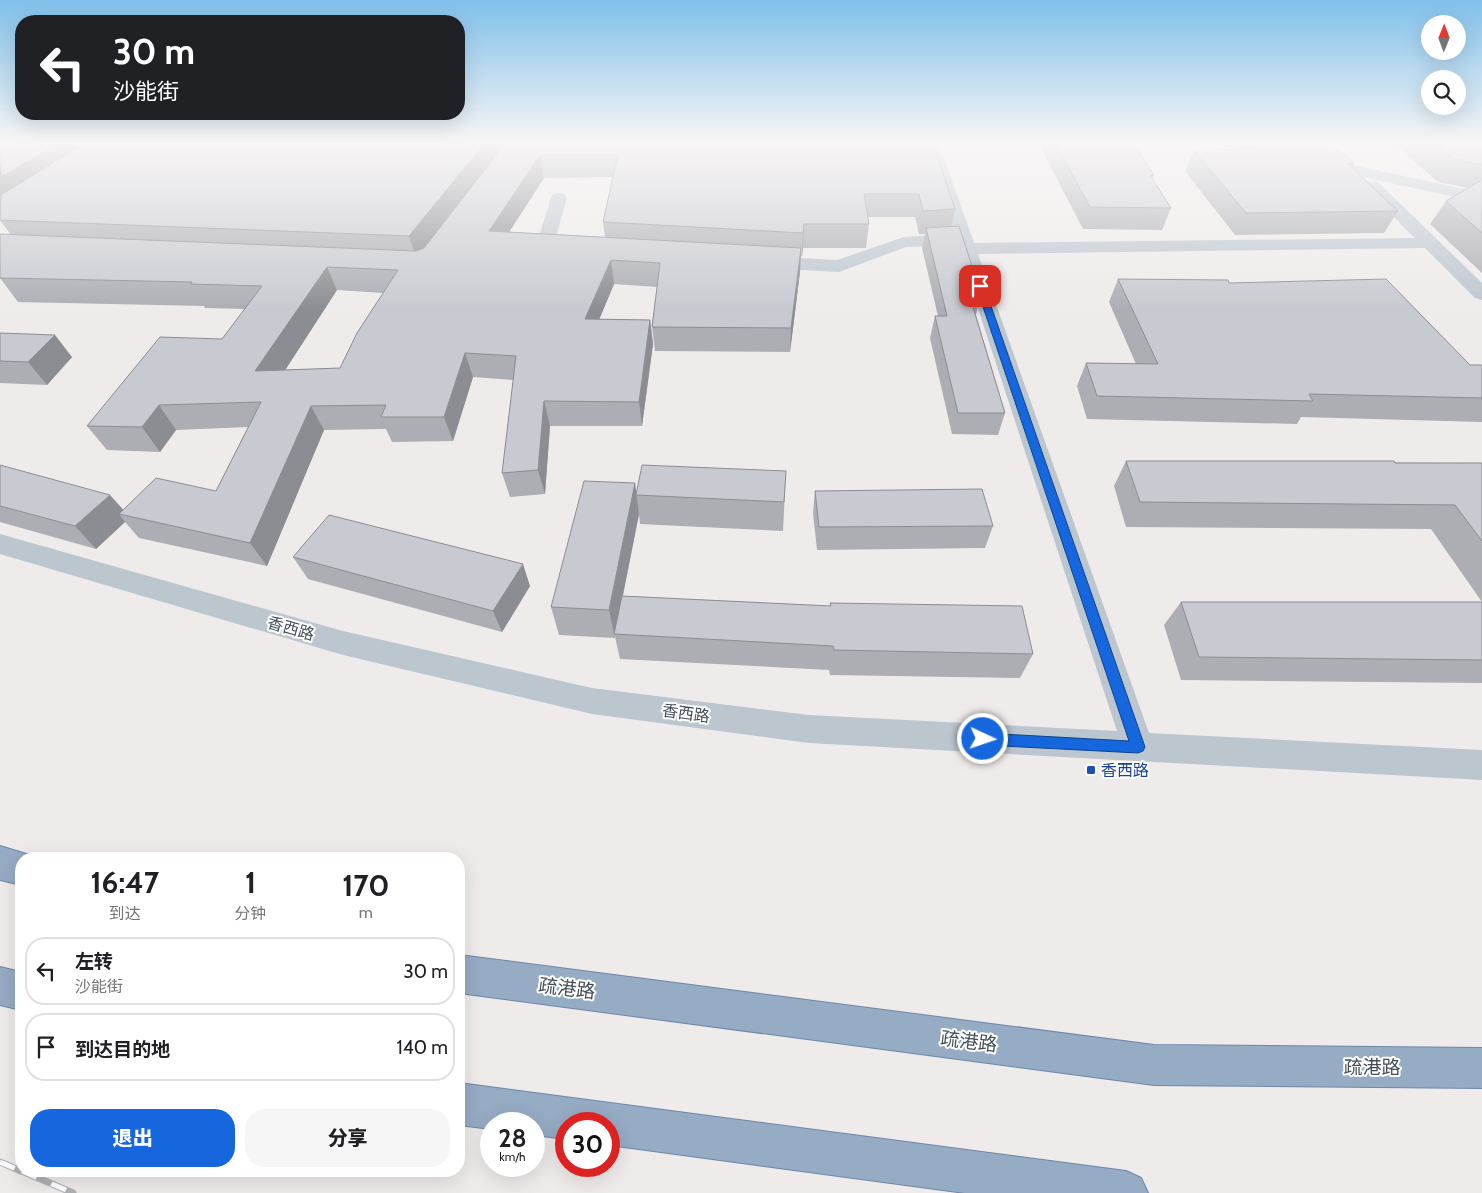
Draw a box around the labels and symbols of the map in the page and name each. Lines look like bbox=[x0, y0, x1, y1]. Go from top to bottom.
north arrow bbox=[1421, 15, 1466, 60]
pin bbox=[959, 265, 1001, 307]
street label: 香西路 bbox=[265, 613, 317, 644]
street label: 香西路 bbox=[661, 701, 711, 726]
position arrow bbox=[956, 712, 1008, 764]
place label: 香西路 bbox=[1101, 761, 1149, 780]
marker: 香西路 bbox=[1085, 764, 1097, 776]
street label: 疏港路 bbox=[537, 974, 597, 1003]
street label: 疏港路 bbox=[939, 1027, 999, 1056]
street label: 疏港路 bbox=[1343, 1056, 1401, 1079]
speed limit sign: 30 bbox=[555, 1112, 620, 1177]

